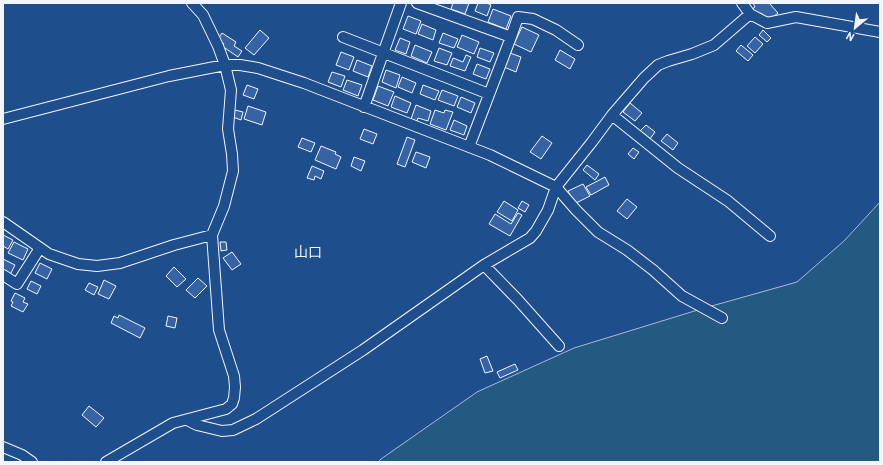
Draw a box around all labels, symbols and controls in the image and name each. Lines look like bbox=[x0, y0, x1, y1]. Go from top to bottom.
north arrow bbox=[835, 8, 875, 48]
text: N bbox=[844, 30, 856, 45]
district label: 山口 bbox=[294, 243, 322, 260]

